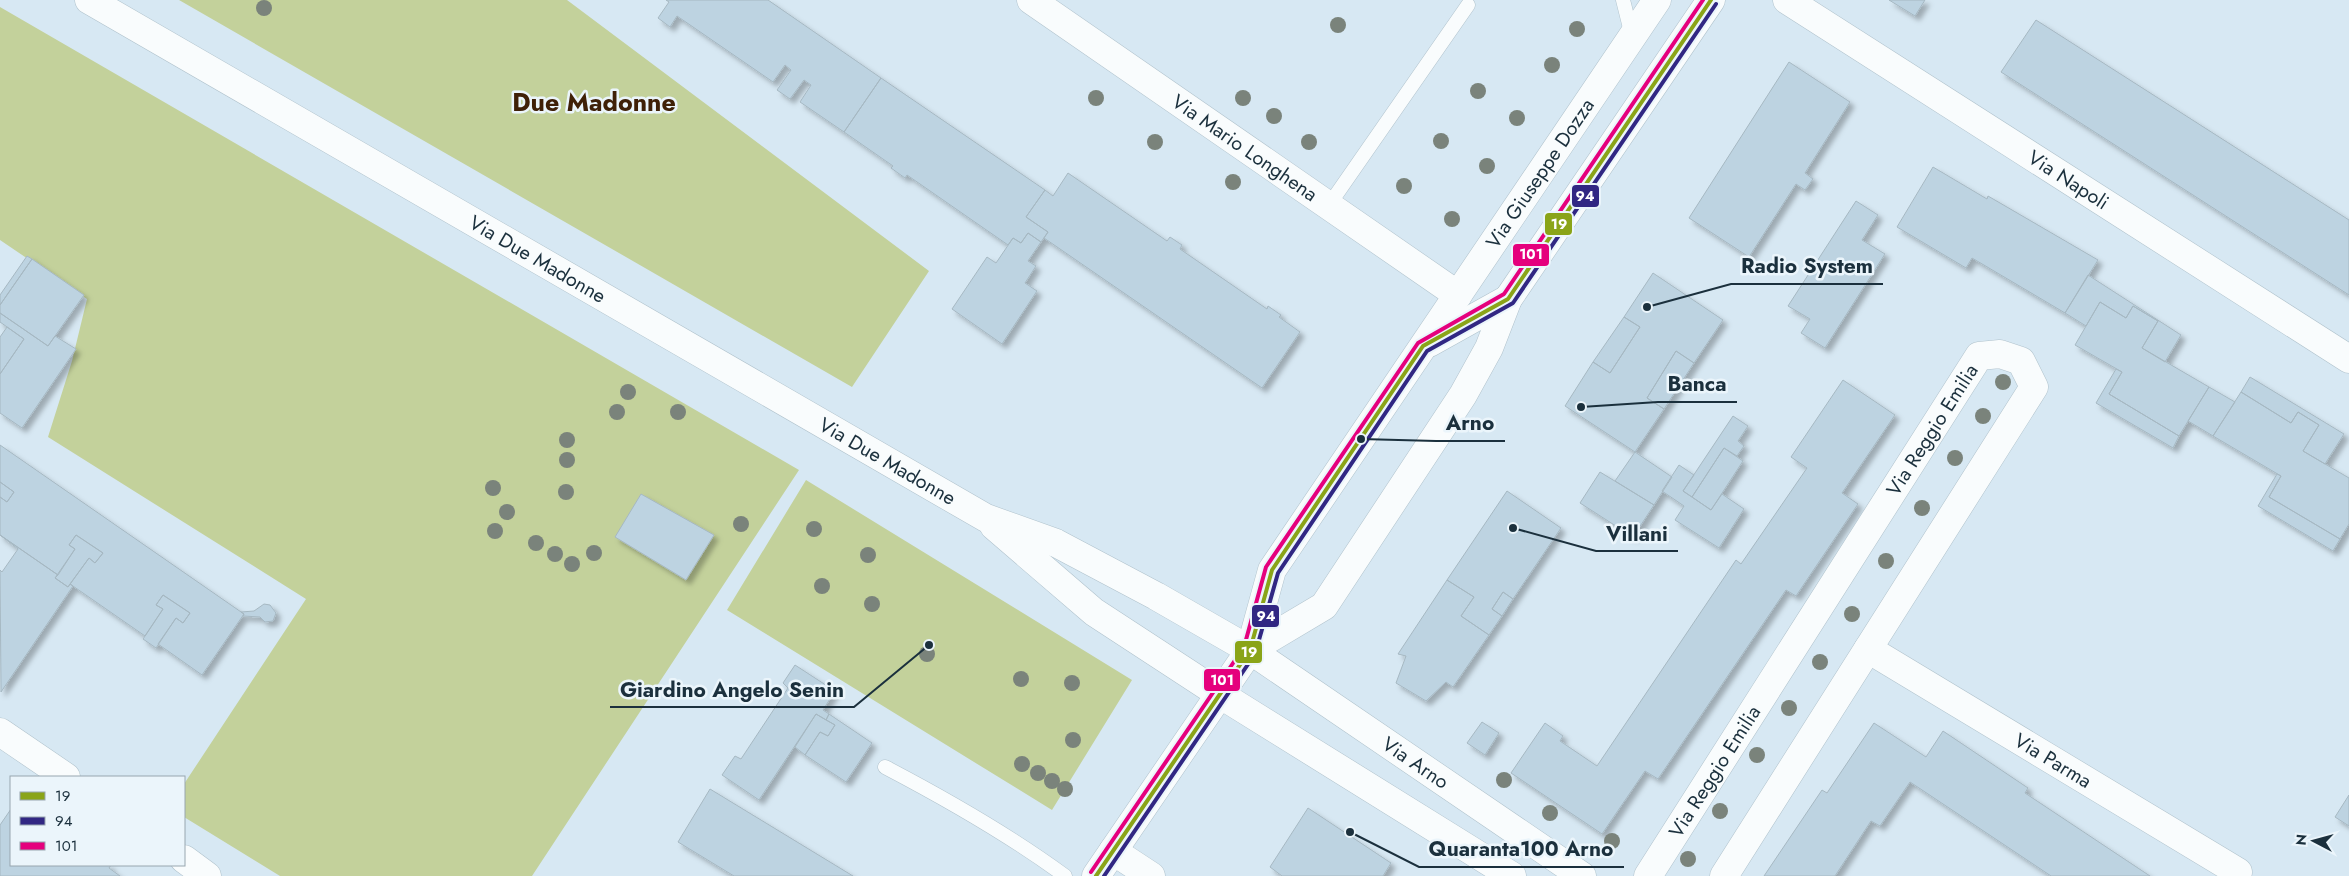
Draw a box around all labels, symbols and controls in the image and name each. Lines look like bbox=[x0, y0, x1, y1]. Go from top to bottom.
district label: Due Madonne bbox=[512, 84, 676, 120]
street label: Via Mario Longhena bbox=[1166, 87, 1323, 209]
street label: Via Giuseppe Dozza bbox=[1479, 93, 1601, 255]
street label: Via Napoli bbox=[2022, 143, 2114, 217]
line badge: 94 bbox=[1571, 184, 1600, 208]
text: 94 bbox=[1575, 186, 1595, 206]
street label: Via Due Madonne bbox=[463, 208, 611, 311]
line badge: 19 bbox=[1544, 212, 1573, 236]
text: 19 bbox=[1551, 214, 1567, 234]
line badge: 101 bbox=[1512, 243, 1550, 267]
text: 101 bbox=[1519, 244, 1543, 264]
callout: Radio System bbox=[1731, 248, 1883, 284]
text: Radio System bbox=[1741, 251, 1873, 281]
street label: Via Reggio Emilia bbox=[1880, 358, 1985, 502]
callout: Banca bbox=[1658, 366, 1737, 402]
text: Banca bbox=[1667, 369, 1727, 399]
callout: Arno bbox=[1436, 405, 1505, 441]
text: Arno bbox=[1445, 408, 1494, 438]
street label: Via Due Madonne bbox=[813, 410, 961, 513]
callout: Villani bbox=[1596, 515, 1678, 551]
text: Villani bbox=[1605, 519, 1668, 549]
line badge: 94 bbox=[1251, 604, 1280, 628]
text: 94 bbox=[1256, 606, 1276, 626]
line badge: 19 bbox=[1234, 640, 1263, 664]
text: 19 bbox=[1241, 642, 1257, 662]
line badge: 101 bbox=[1203, 668, 1241, 692]
text: 101 bbox=[1210, 670, 1234, 690]
callout: Giardino Angelo Senin bbox=[610, 671, 854, 707]
text: Giardino Angelo Senin bbox=[620, 675, 844, 705]
street label: Via Reggio Emilia bbox=[1662, 700, 1768, 843]
street label: Via Parma bbox=[2008, 726, 2097, 796]
street label: Via Arno bbox=[1376, 730, 1455, 796]
legend bbox=[10, 776, 185, 866]
text: 19 bbox=[55, 785, 70, 807]
text: 94 bbox=[55, 810, 73, 832]
north arrow bbox=[2289, 816, 2339, 866]
callout: Quaranta100 Arno bbox=[1419, 831, 1624, 867]
text: N bbox=[2291, 833, 2312, 846]
text: Quaranta100 Arno bbox=[1429, 834, 1613, 864]
text: 101 bbox=[55, 835, 78, 857]

